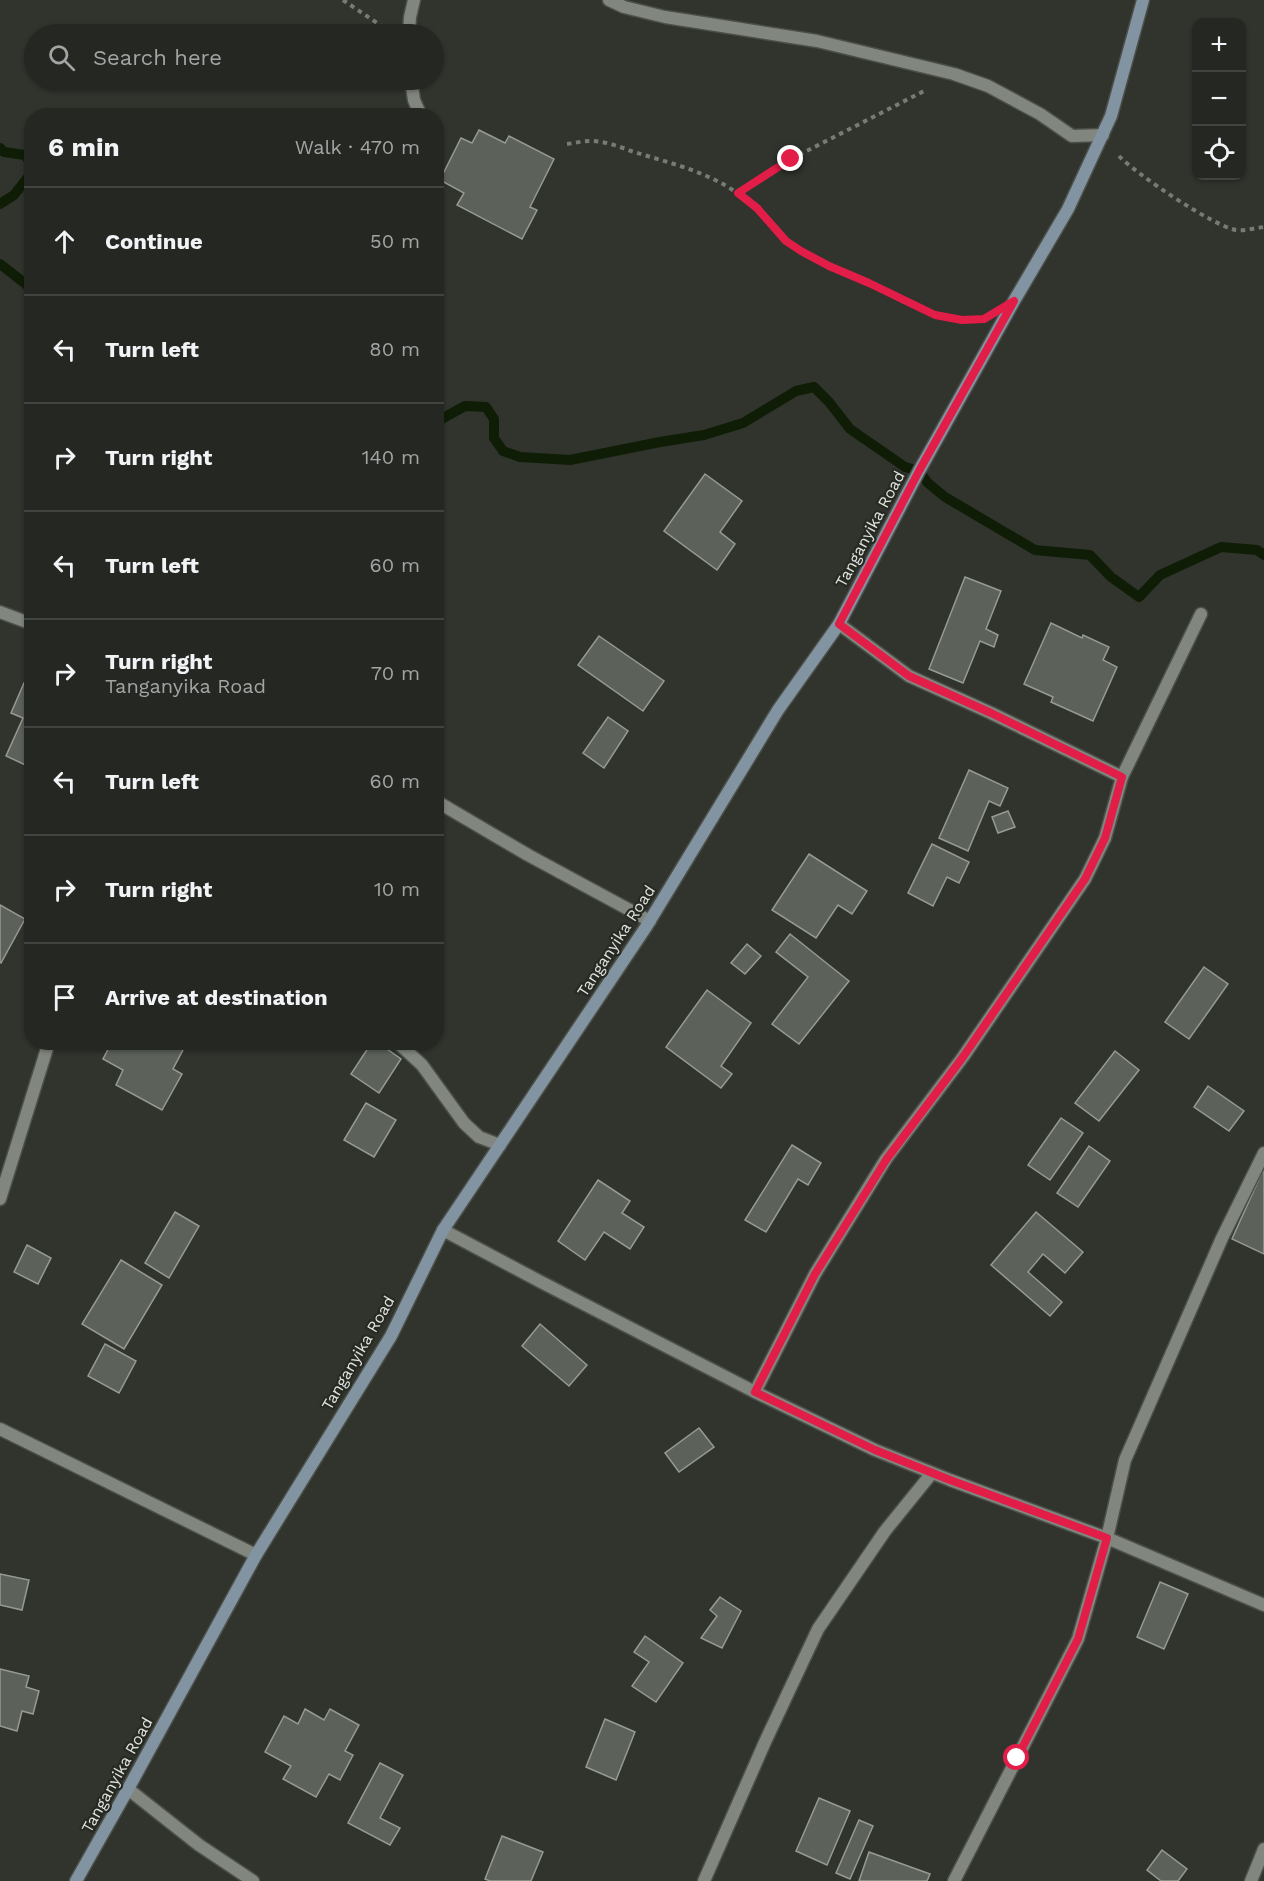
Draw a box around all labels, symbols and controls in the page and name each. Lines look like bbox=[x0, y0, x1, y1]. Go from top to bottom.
map controls bbox=[1192, 18, 1246, 180]
button: + bbox=[1192, 18, 1246, 72]
search box bbox=[24, 24, 444, 90]
icon: search bbox=[45, 41, 78, 74]
text: Search here bbox=[93, 45, 222, 70]
button: − bbox=[1192, 72, 1246, 126]
button: locate bbox=[1192, 126, 1246, 180]
text: 6 min bbox=[48, 132, 120, 162]
text: Walk · 470 m bbox=[295, 135, 420, 159]
route end bbox=[777, 145, 803, 171]
icon: ahead bbox=[48, 225, 81, 258]
text: Continue bbox=[105, 229, 203, 254]
text: 50 m bbox=[370, 229, 420, 253]
icon: left bbox=[48, 333, 81, 366]
text: Turn left bbox=[105, 337, 199, 362]
text: 80 m bbox=[369, 337, 420, 361]
icon: right bbox=[48, 441, 81, 474]
text: Turn right bbox=[105, 445, 212, 470]
text: 140 m bbox=[362, 445, 420, 469]
street label: Tanganyika Road bbox=[831, 468, 909, 590]
icon: left bbox=[48, 549, 81, 582]
text: Turn left bbox=[105, 553, 199, 578]
text: 60 m bbox=[370, 553, 420, 577]
text: Turn right bbox=[105, 649, 212, 674]
icon: right bbox=[48, 657, 81, 690]
text: 70 m bbox=[371, 661, 420, 685]
text: Tanganyika Road bbox=[105, 674, 266, 698]
icon: left bbox=[48, 765, 81, 798]
text: Turn left bbox=[105, 769, 199, 794]
text: 60 m bbox=[370, 769, 420, 793]
icon: right bbox=[48, 873, 81, 906]
text: Turn right bbox=[105, 877, 212, 902]
text: 10 m bbox=[374, 877, 420, 901]
street label: Tanganyika Road bbox=[573, 882, 659, 1000]
icon: arrive bbox=[48, 981, 81, 1014]
text: Arrive at destination bbox=[105, 985, 328, 1010]
street label: Tanganyika Road bbox=[318, 1292, 398, 1414]
street label: Tanganyika Road bbox=[77, 1714, 157, 1836]
route start bbox=[1003, 1744, 1029, 1770]

